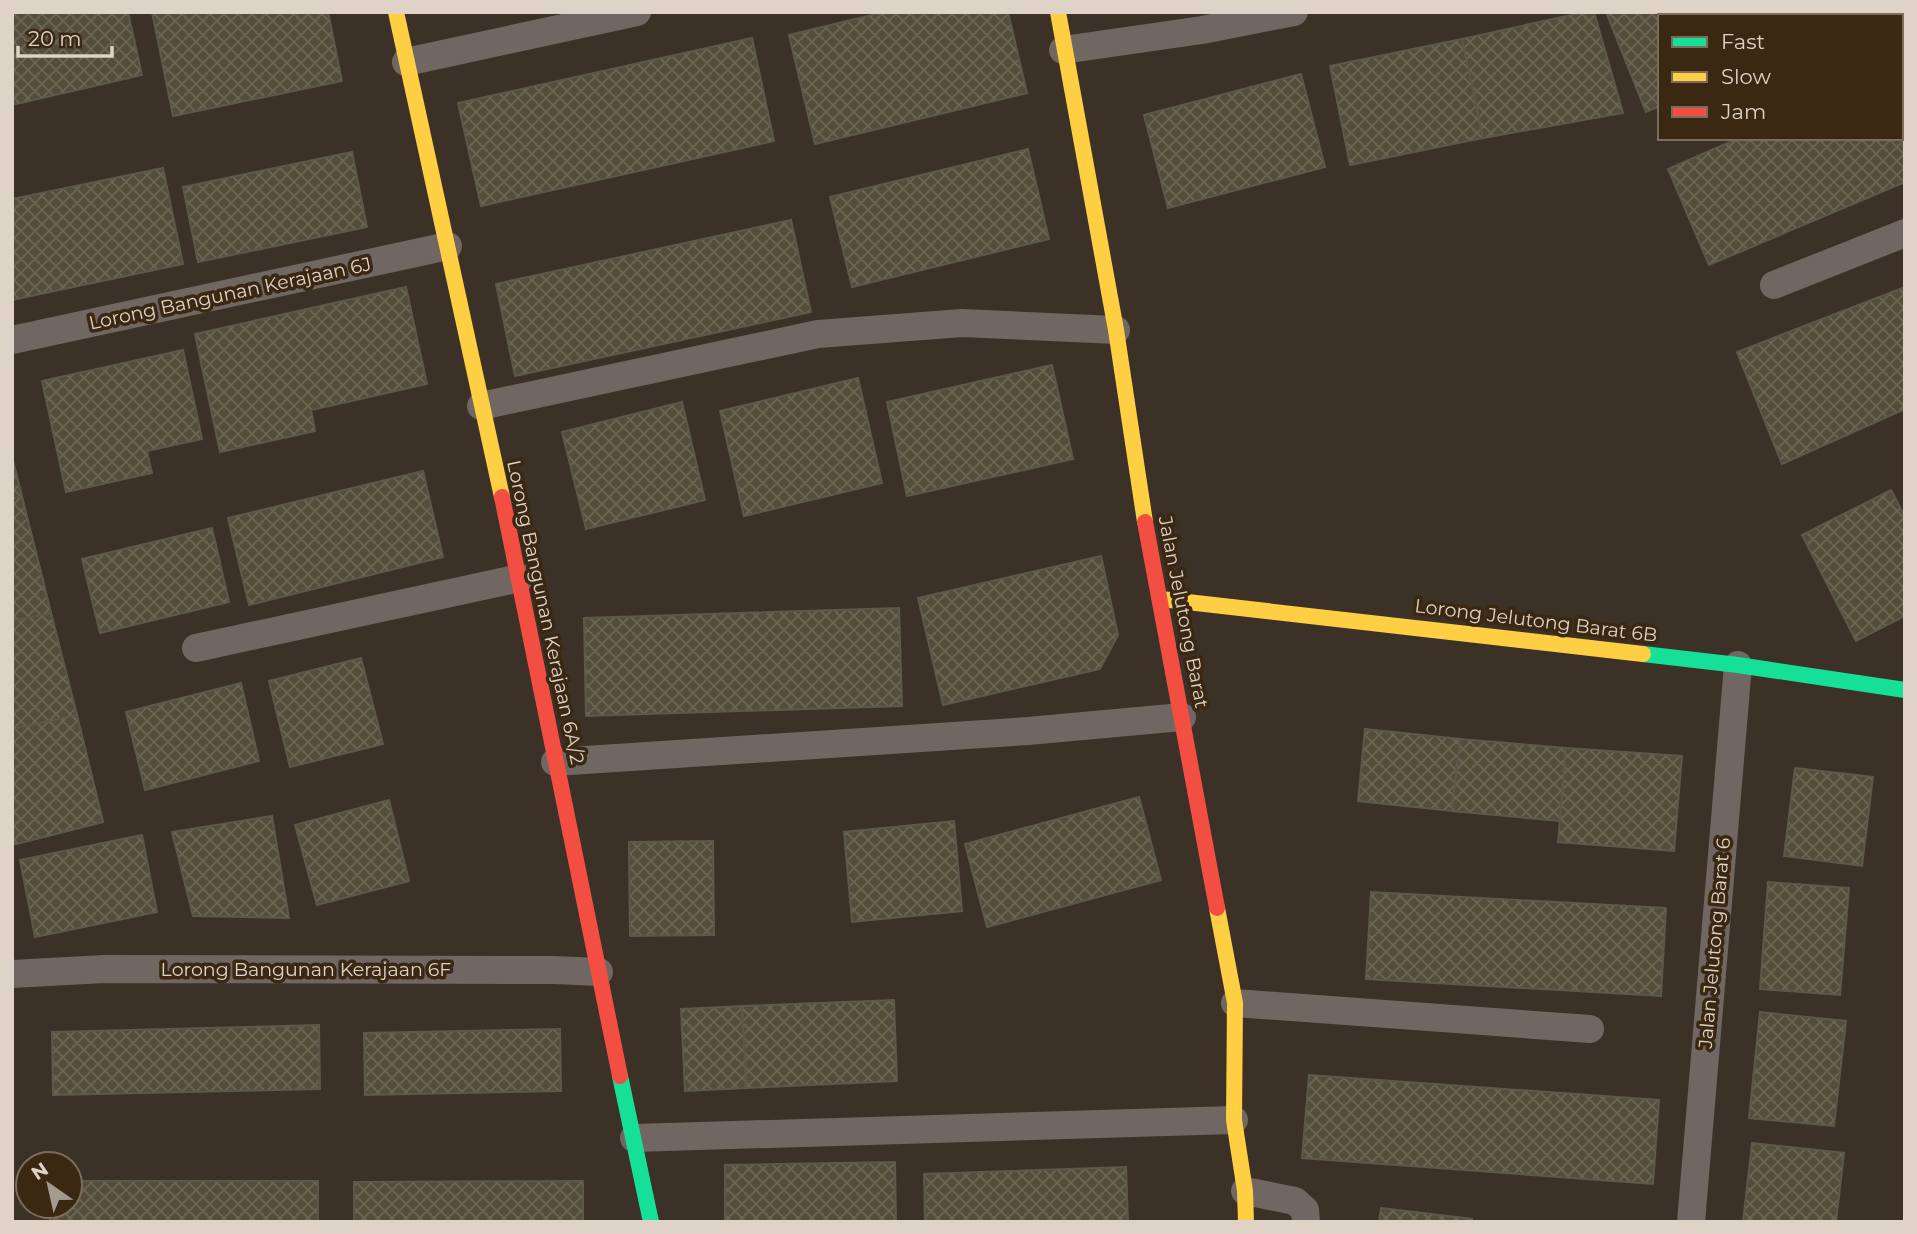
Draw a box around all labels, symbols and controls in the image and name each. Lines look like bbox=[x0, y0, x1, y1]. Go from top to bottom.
scale bar bbox=[18, 14, 112, 58]
legend bbox=[1658, 14, 1903, 140]
text: 20 m bbox=[28, 26, 82, 51]
text: Fast bbox=[1721, 29, 1765, 54]
text: Slow bbox=[1721, 64, 1771, 89]
text: Jam bbox=[1720, 99, 1766, 124]
street label: Lorong Bangunan Kerajaan 6J bbox=[87, 252, 373, 335]
street label: Lorong Bangunan Kerajaan 6A/2 bbox=[502, 458, 589, 766]
street label: Jalan Jelutong Barat bbox=[1153, 513, 1213, 710]
street label: Lorong Jelutong Barat 6B bbox=[1413, 594, 1659, 647]
street label: Jalan Jelutong Barat 6 bbox=[1694, 837, 1735, 1050]
street label: Lorong Bangunan Kerajaan 6F bbox=[161, 958, 451, 981]
north arrow bbox=[14, 1150, 84, 1220]
text: N bbox=[27, 1157, 53, 1185]

